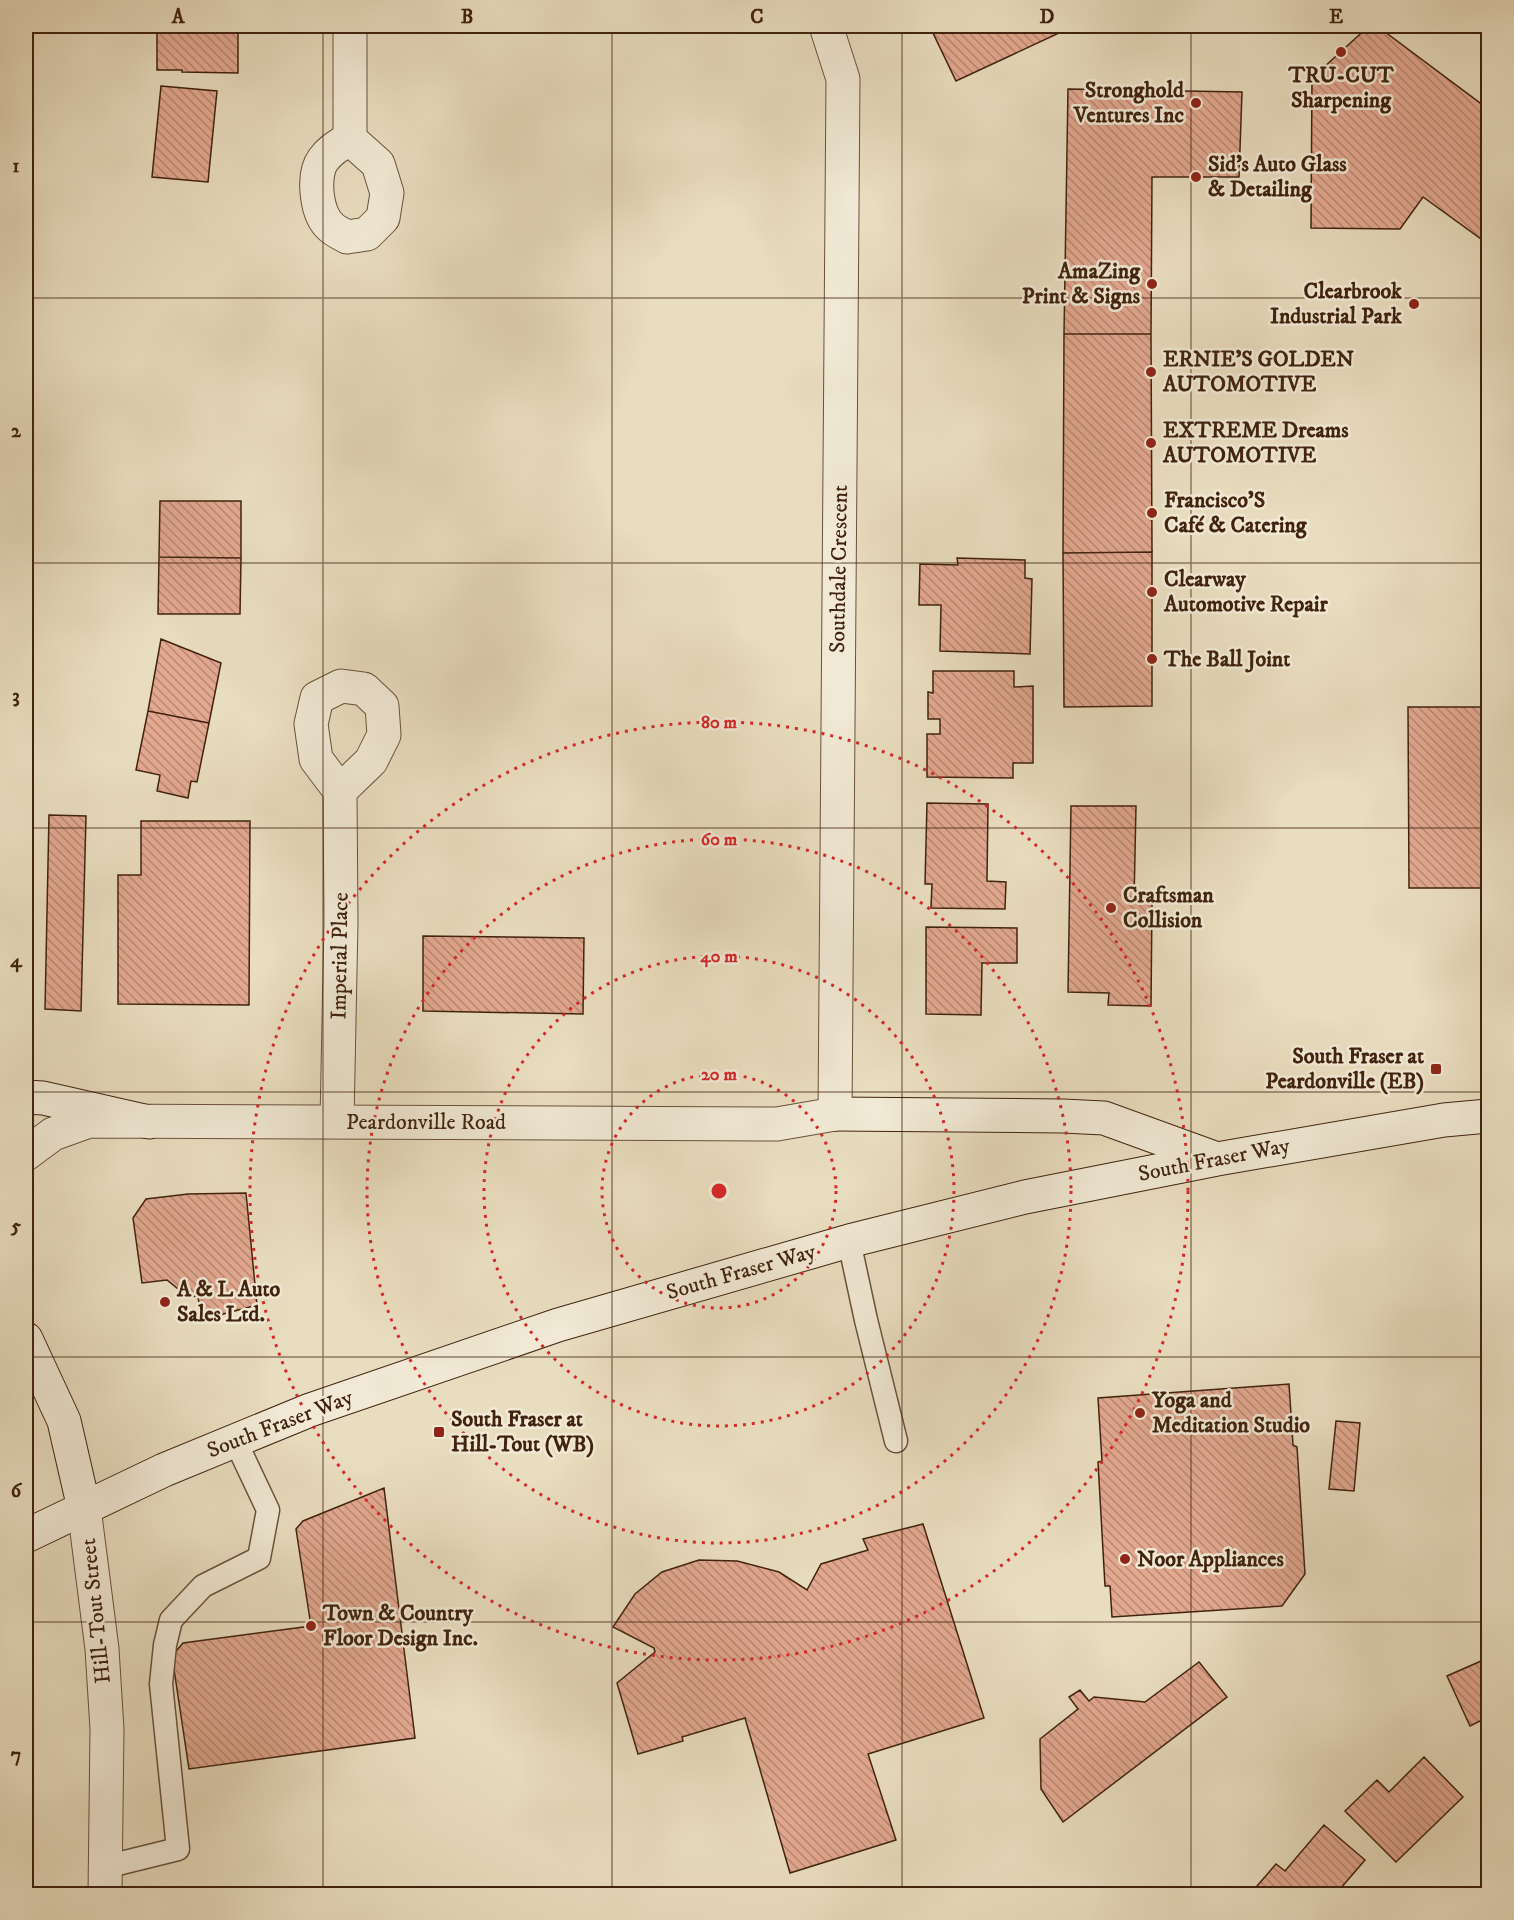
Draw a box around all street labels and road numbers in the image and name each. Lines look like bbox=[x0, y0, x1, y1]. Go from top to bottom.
street label: Southdale Crescent bbox=[824, 485, 854, 653]
street label: Imperial Place bbox=[325, 892, 355, 1020]
street label: Peardonville Road bbox=[346, 1109, 506, 1136]
street label: South Fraser Way bbox=[1136, 1132, 1293, 1188]
street label: South Fraser Way bbox=[663, 1238, 819, 1306]
street label: South Fraser Way bbox=[203, 1384, 357, 1464]
street label: Hill-Tout Street bbox=[75, 1537, 117, 1685]

